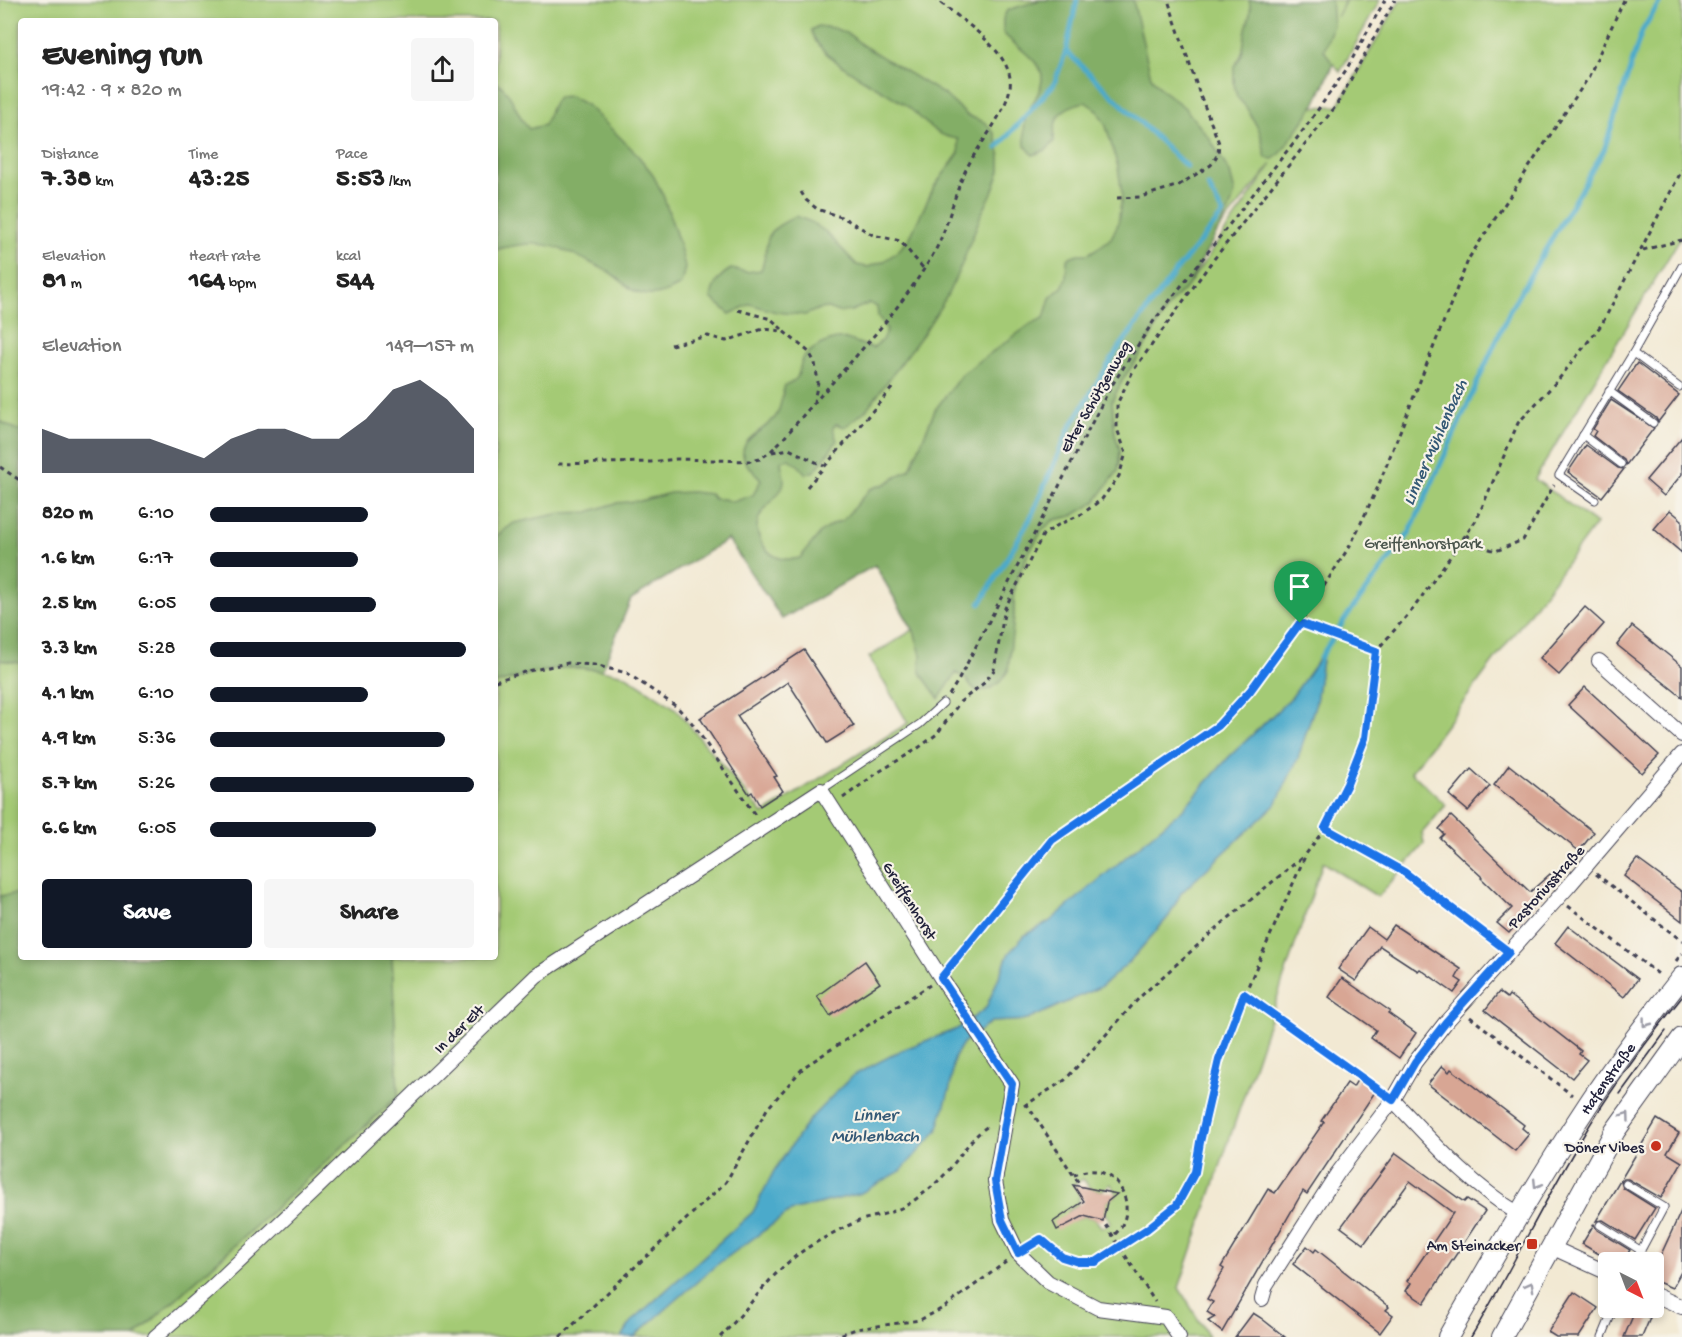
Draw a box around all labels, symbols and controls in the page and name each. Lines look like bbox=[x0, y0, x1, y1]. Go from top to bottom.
text: Evening run bbox=[42, 38, 202, 76]
button: share bbox=[411, 38, 474, 101]
text: 19:42 · 9 × 820 m bbox=[42, 80, 182, 103]
text: Distance bbox=[42, 146, 99, 165]
text: Time bbox=[189, 146, 218, 165]
text: Pace bbox=[336, 146, 367, 165]
text: 7.38 bbox=[42, 165, 91, 196]
text: 43:25 bbox=[189, 165, 249, 196]
text: 5:53 bbox=[336, 165, 385, 196]
text: km bbox=[91, 173, 114, 192]
text: /km bbox=[385, 173, 411, 192]
text: Elevation bbox=[42, 248, 106, 267]
text: Heart rate bbox=[189, 248, 261, 267]
text: kcal bbox=[336, 248, 361, 267]
text: 81 bbox=[42, 267, 67, 298]
text: 164 bbox=[189, 267, 225, 298]
text: 544 bbox=[336, 267, 374, 298]
text: m bbox=[67, 275, 82, 294]
text: bpm bbox=[225, 275, 256, 294]
text: Elevation bbox=[42, 336, 122, 359]
text: 149–157 m bbox=[386, 336, 474, 359]
street label: Elter Schützenweg bbox=[1057, 338, 1137, 457]
water label: Linner Mühlenbach bbox=[1399, 377, 1474, 509]
text: 820 m bbox=[42, 503, 93, 526]
text: 6:10 bbox=[138, 503, 174, 526]
park label: Greiffenhorstpark bbox=[1364, 536, 1484, 555]
text: 1.6 km bbox=[42, 548, 94, 571]
text: 6:17 bbox=[138, 548, 173, 571]
pin bbox=[1274, 561, 1325, 623]
icon: arrive bbox=[1283, 570, 1316, 603]
text: 2.5 km bbox=[42, 593, 96, 616]
text: 6:05 bbox=[138, 593, 176, 616]
text: 3.3 km bbox=[42, 638, 97, 661]
text: 5:28 bbox=[138, 638, 176, 661]
text: 4.1 km bbox=[42, 683, 94, 706]
text: 6:10 bbox=[138, 683, 174, 706]
text: 4.9 km bbox=[42, 728, 96, 751]
text: 5:36 bbox=[138, 728, 175, 751]
text: 5.7 km bbox=[42, 773, 97, 796]
text: 5:26 bbox=[138, 773, 175, 796]
text: 6.6 km bbox=[42, 818, 96, 841]
text: 6:05 bbox=[138, 818, 176, 841]
street label: Pastoriusstraße bbox=[1504, 842, 1591, 935]
street label: Greiffenhorst bbox=[877, 859, 940, 946]
button: Save bbox=[42, 879, 252, 948]
button: Share bbox=[264, 879, 474, 948]
street label: In der Elt bbox=[431, 1001, 491, 1059]
one-way arrow bbox=[1643, 1016, 1654, 1027]
street label: Hafenstraße bbox=[1578, 1039, 1642, 1119]
water label: Linner Mühlenbach bbox=[831, 1106, 919, 1148]
one-way arrow bbox=[1619, 1111, 1630, 1122]
marker: Döner Vibes bbox=[1649, 1139, 1663, 1153]
place label: Döner Vibes bbox=[1564, 1140, 1645, 1159]
one-way arrow bbox=[1534, 1178, 1545, 1189]
marker: Am Steinacker bbox=[1525, 1237, 1539, 1251]
place label: Am Steinacker bbox=[1427, 1238, 1521, 1257]
north arrow bbox=[1598, 1252, 1664, 1318]
map controls bbox=[1598, 1252, 1664, 1318]
one-way arrow bbox=[1523, 1281, 1534, 1292]

